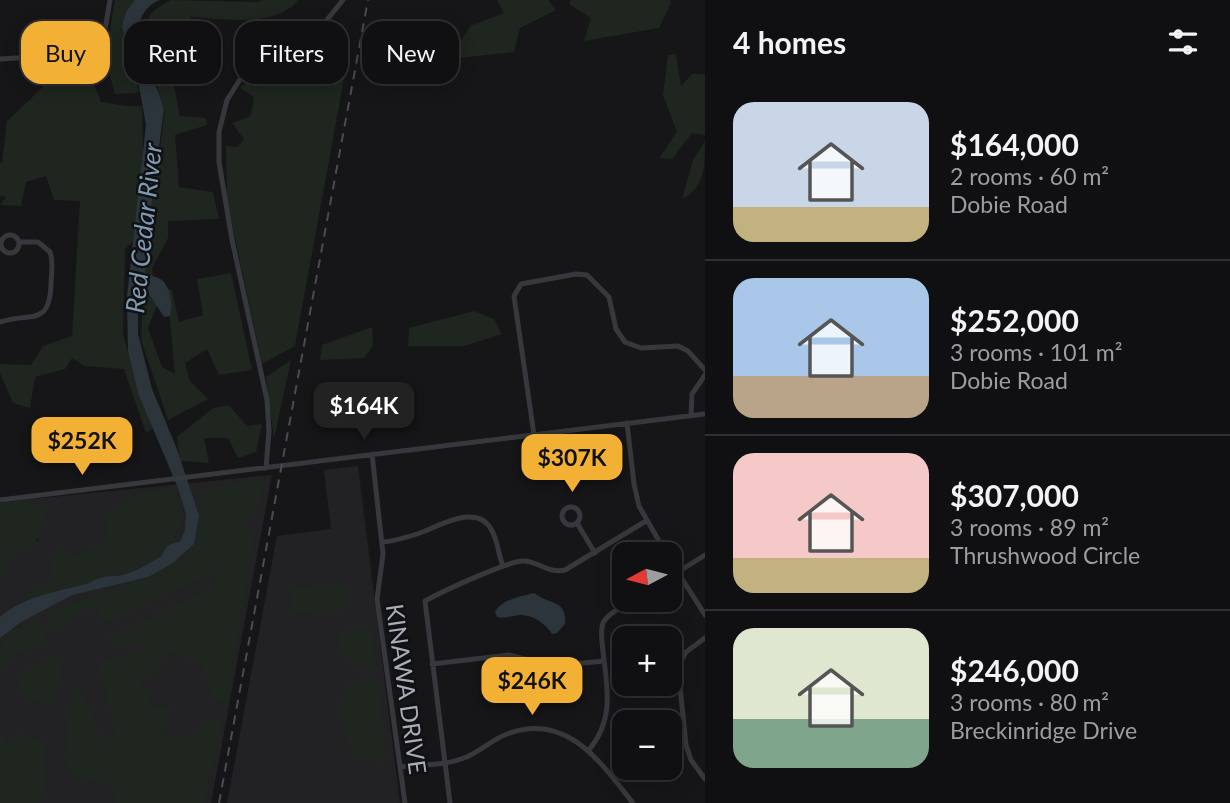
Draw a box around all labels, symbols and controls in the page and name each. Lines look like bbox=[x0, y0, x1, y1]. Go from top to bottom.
chip: Buy bbox=[21, 21, 110, 84]
chip: Rent bbox=[124, 21, 221, 84]
chip: Filters bbox=[235, 21, 348, 84]
chip: New bbox=[362, 21, 459, 84]
icon: filters bbox=[1164, 23, 1202, 61]
text: 4 homes bbox=[733, 24, 846, 60]
text: $164,000 bbox=[950, 126, 1079, 162]
icon: home bbox=[789, 130, 873, 214]
water label: Red Cedar River bbox=[118, 140, 168, 315]
text: 2 rooms · 60 m² bbox=[950, 162, 1109, 190]
text: Dobie Road bbox=[950, 190, 1068, 218]
text: $252,000 bbox=[950, 302, 1079, 338]
icon: home bbox=[789, 306, 873, 390]
text: 3 rooms · 101 m² bbox=[950, 338, 1122, 366]
text: Dobie Road bbox=[950, 366, 1068, 394]
pin: $164K bbox=[315, 382, 413, 442]
text: $164K bbox=[329, 391, 399, 419]
pin: $252K bbox=[33, 418, 131, 477]
text: $252K bbox=[47, 426, 117, 454]
pin: $307K bbox=[523, 434, 621, 494]
text: $307K bbox=[537, 443, 607, 471]
text: $307,000 bbox=[950, 477, 1079, 513]
icon: home bbox=[789, 481, 873, 565]
text: 3 rooms · 89 m² bbox=[950, 513, 1109, 541]
text: Thrushwood Circle bbox=[950, 541, 1140, 569]
north arrow bbox=[612, 542, 682, 612]
map controls bbox=[612, 542, 682, 780]
street label: KINAWA DRIVE bbox=[381, 602, 433, 776]
button: + bbox=[612, 626, 682, 696]
text: $246,000 bbox=[950, 652, 1079, 688]
icon: home bbox=[789, 656, 873, 740]
pin: $246K bbox=[483, 658, 581, 717]
text: $246K bbox=[497, 666, 567, 694]
text: 3 rooms · 80 m² bbox=[950, 688, 1109, 716]
button: − bbox=[612, 710, 682, 780]
text: Breckinridge Drive bbox=[950, 716, 1137, 744]

